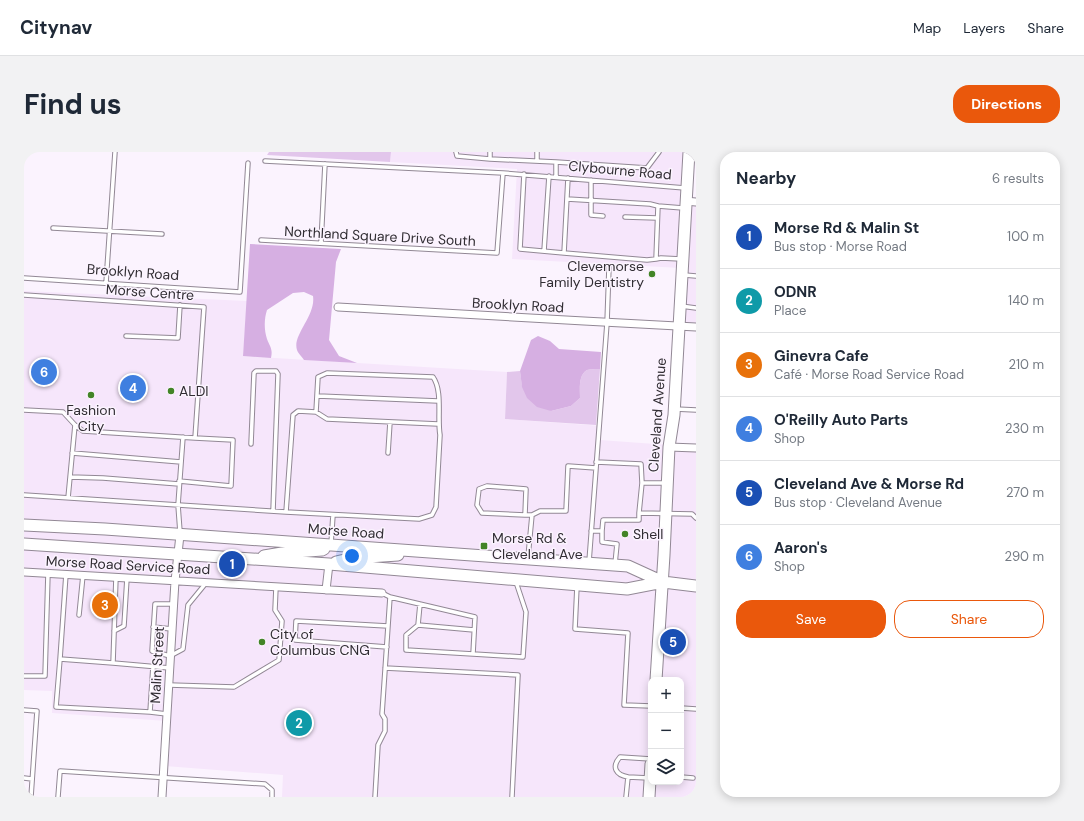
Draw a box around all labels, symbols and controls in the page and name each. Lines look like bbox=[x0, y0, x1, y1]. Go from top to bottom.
text: Citynav bbox=[20, 15, 92, 40]
text: Map bbox=[913, 19, 941, 37]
text: Layers bbox=[963, 19, 1005, 37]
text: Share bbox=[1027, 19, 1064, 37]
button: Directions bbox=[953, 85, 1060, 123]
text: Find us bbox=[24, 86, 122, 123]
street label: Clybourne Road bbox=[568, 157, 672, 183]
text: Nearby bbox=[736, 167, 796, 189]
text: 6 results bbox=[992, 170, 1044, 187]
text: Morse Rd & Malin St bbox=[774, 218, 919, 238]
street label: Northland Square Drive South bbox=[284, 222, 476, 250]
text: 1 bbox=[747, 228, 751, 245]
text: 100 m bbox=[1007, 228, 1044, 245]
text: Bus stop · Morse Road bbox=[774, 238, 907, 255]
place label: Clevemorse Family Dentistry bbox=[539, 257, 644, 291]
street label: Brooklyn Road bbox=[86, 260, 180, 284]
marker: Clevemorse Family Dentistry bbox=[647, 269, 657, 279]
street label: Morse Centre bbox=[105, 280, 195, 304]
text: ODNR bbox=[774, 282, 817, 302]
text: 2 bbox=[745, 292, 753, 309]
text: 140 m bbox=[1008, 292, 1044, 309]
street label: Brooklyn Road bbox=[471, 294, 565, 316]
text: Place bbox=[774, 302, 806, 319]
text: Ginevra Cafe bbox=[774, 346, 869, 366]
text: 3 bbox=[745, 356, 753, 373]
text: 210 m bbox=[1009, 356, 1044, 373]
pin: 6 bbox=[31, 357, 57, 387]
street label: Cleveland Avenue bbox=[644, 357, 670, 473]
text: Café · Morse Road Service Road bbox=[774, 366, 964, 383]
pin: 4 bbox=[120, 373, 146, 403]
place label: ALDI bbox=[179, 382, 209, 400]
marker: ALDI bbox=[166, 386, 176, 396]
marker: Fashion City bbox=[86, 390, 96, 400]
place label: Fashion City bbox=[66, 401, 116, 435]
text: O'Reilly Auto Parts bbox=[774, 410, 908, 430]
text: 4 bbox=[745, 420, 753, 437]
text: 230 m bbox=[1005, 420, 1044, 437]
text: Shop bbox=[774, 430, 805, 447]
text: Cleveland Ave & Morse Rd bbox=[774, 474, 964, 494]
text: 5 bbox=[745, 484, 753, 501]
text: 270 m bbox=[1006, 484, 1044, 501]
text: Bus stop · Cleveland Avenue bbox=[774, 494, 942, 511]
street label: Morse Road bbox=[307, 519, 385, 543]
place label: Shell bbox=[633, 525, 663, 543]
place label: Morse Rd & Cleveland Ave bbox=[492, 529, 583, 563]
marker: Shell bbox=[620, 529, 630, 539]
text: Aaron's bbox=[774, 538, 828, 558]
marker: Morse Rd & Cleveland Ave bbox=[479, 541, 489, 551]
your location bbox=[342, 546, 362, 566]
text: 6 bbox=[745, 548, 753, 565]
text: 290 m bbox=[1005, 548, 1044, 565]
pin: 1 bbox=[219, 549, 245, 579]
street label: Morse Road Service Road bbox=[45, 552, 211, 578]
text: Shop bbox=[774, 558, 805, 575]
pin: 3 bbox=[92, 590, 118, 620]
button: Save bbox=[736, 600, 886, 638]
button: Share bbox=[894, 600, 1044, 638]
place label: City of Columbus CNG bbox=[270, 625, 370, 659]
street label: Malin Street bbox=[146, 626, 168, 704]
pin: 5 bbox=[660, 627, 686, 657]
marker: City of Columbus CNG bbox=[257, 637, 267, 647]
map controls bbox=[648, 677, 684, 785]
button: + bbox=[648, 677, 684, 713]
pin: 2 bbox=[286, 708, 312, 738]
button: − bbox=[648, 713, 684, 749]
button: layers bbox=[648, 749, 684, 785]

